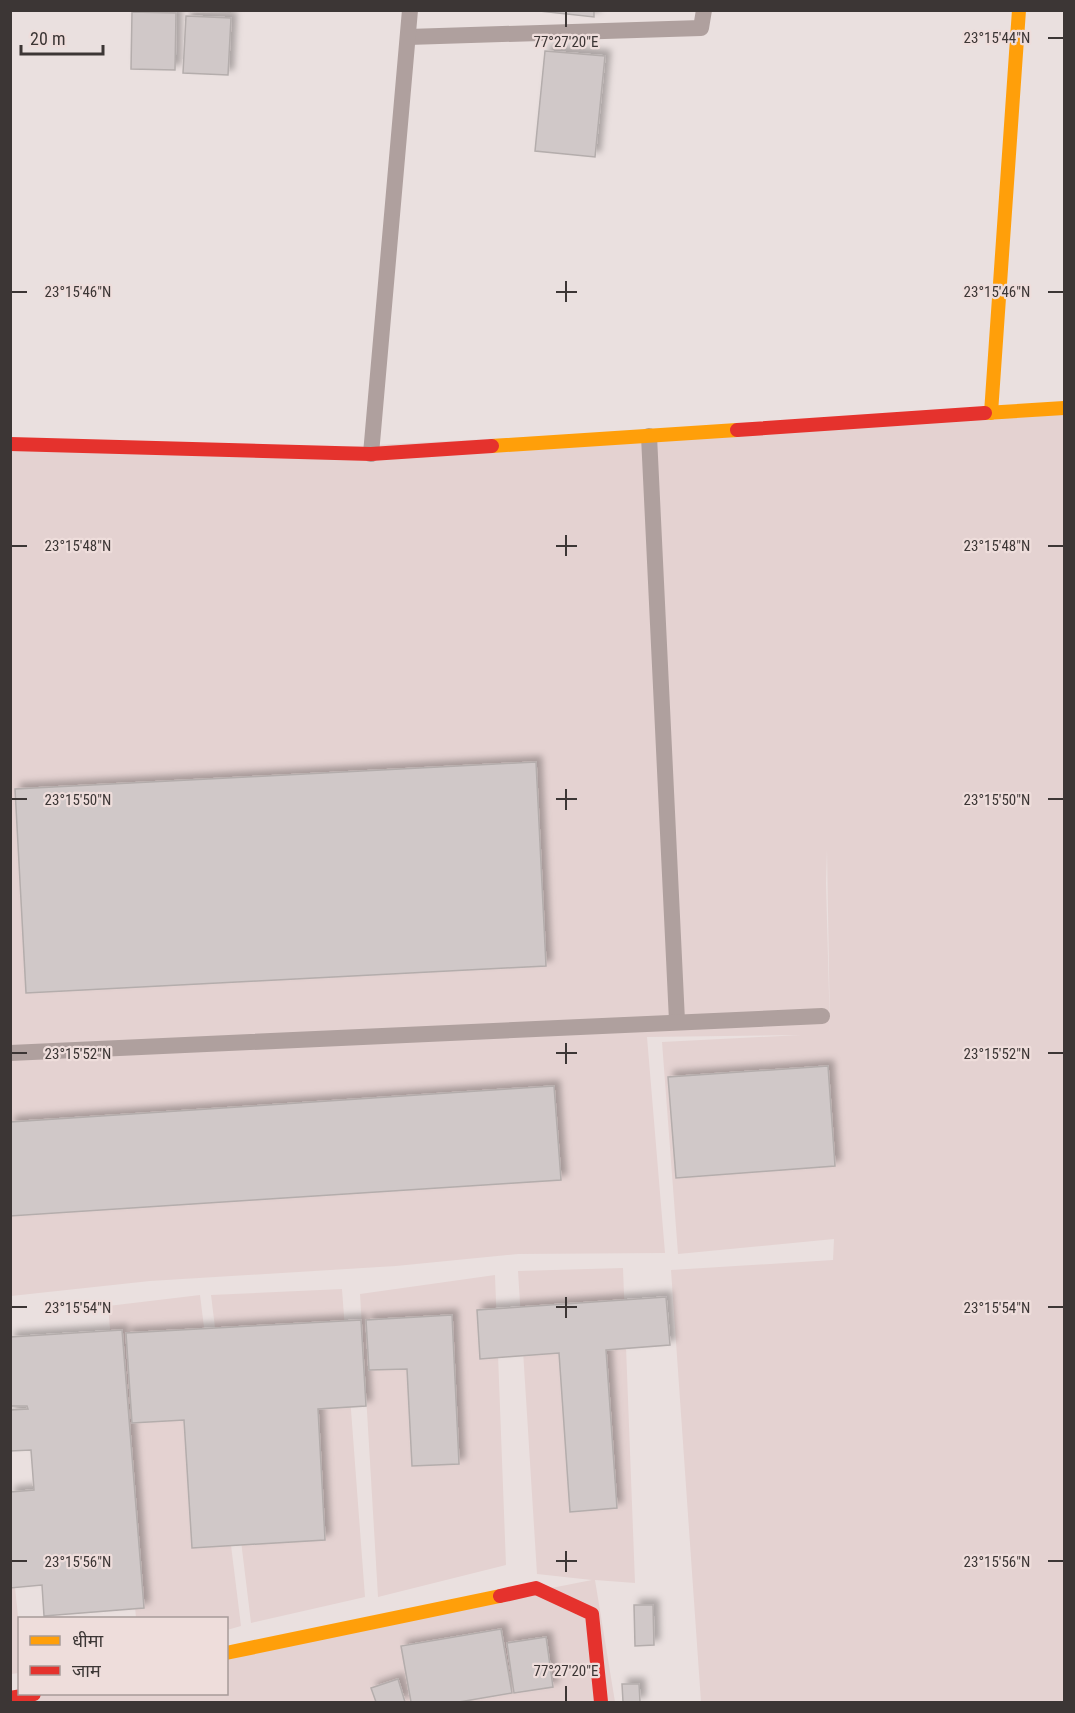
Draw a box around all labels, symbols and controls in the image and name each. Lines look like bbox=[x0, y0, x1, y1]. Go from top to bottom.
scale bar bbox=[21, 18, 104, 56]
text: 20 m bbox=[30, 28, 65, 49]
text: 23°15'44"N bbox=[964, 29, 1030, 47]
text: 77°27'20"E bbox=[534, 33, 598, 51]
text: 23°15'46"N bbox=[45, 283, 111, 301]
text: 23°15'46"N bbox=[964, 283, 1030, 301]
text: 23°15'48"N bbox=[45, 537, 111, 555]
text: 23°15'48"N bbox=[964, 537, 1030, 555]
text: 23°15'50"N bbox=[45, 791, 111, 809]
text: 23°15'50"N bbox=[964, 791, 1030, 809]
text: 23°15'52"N bbox=[45, 1045, 111, 1063]
text: 23°15'52"N bbox=[964, 1045, 1030, 1063]
text: 23°15'54"N bbox=[45, 1299, 111, 1317]
text: 23°15'54"N bbox=[964, 1299, 1030, 1317]
text: 23°15'56"N bbox=[45, 1553, 111, 1571]
text: 23°15'56"N bbox=[964, 1553, 1030, 1571]
legend bbox=[18, 1617, 228, 1695]
text: धीमा bbox=[72, 1630, 103, 1651]
text: जाम bbox=[72, 1660, 102, 1681]
text: 77°27'20"E bbox=[534, 1662, 598, 1680]

